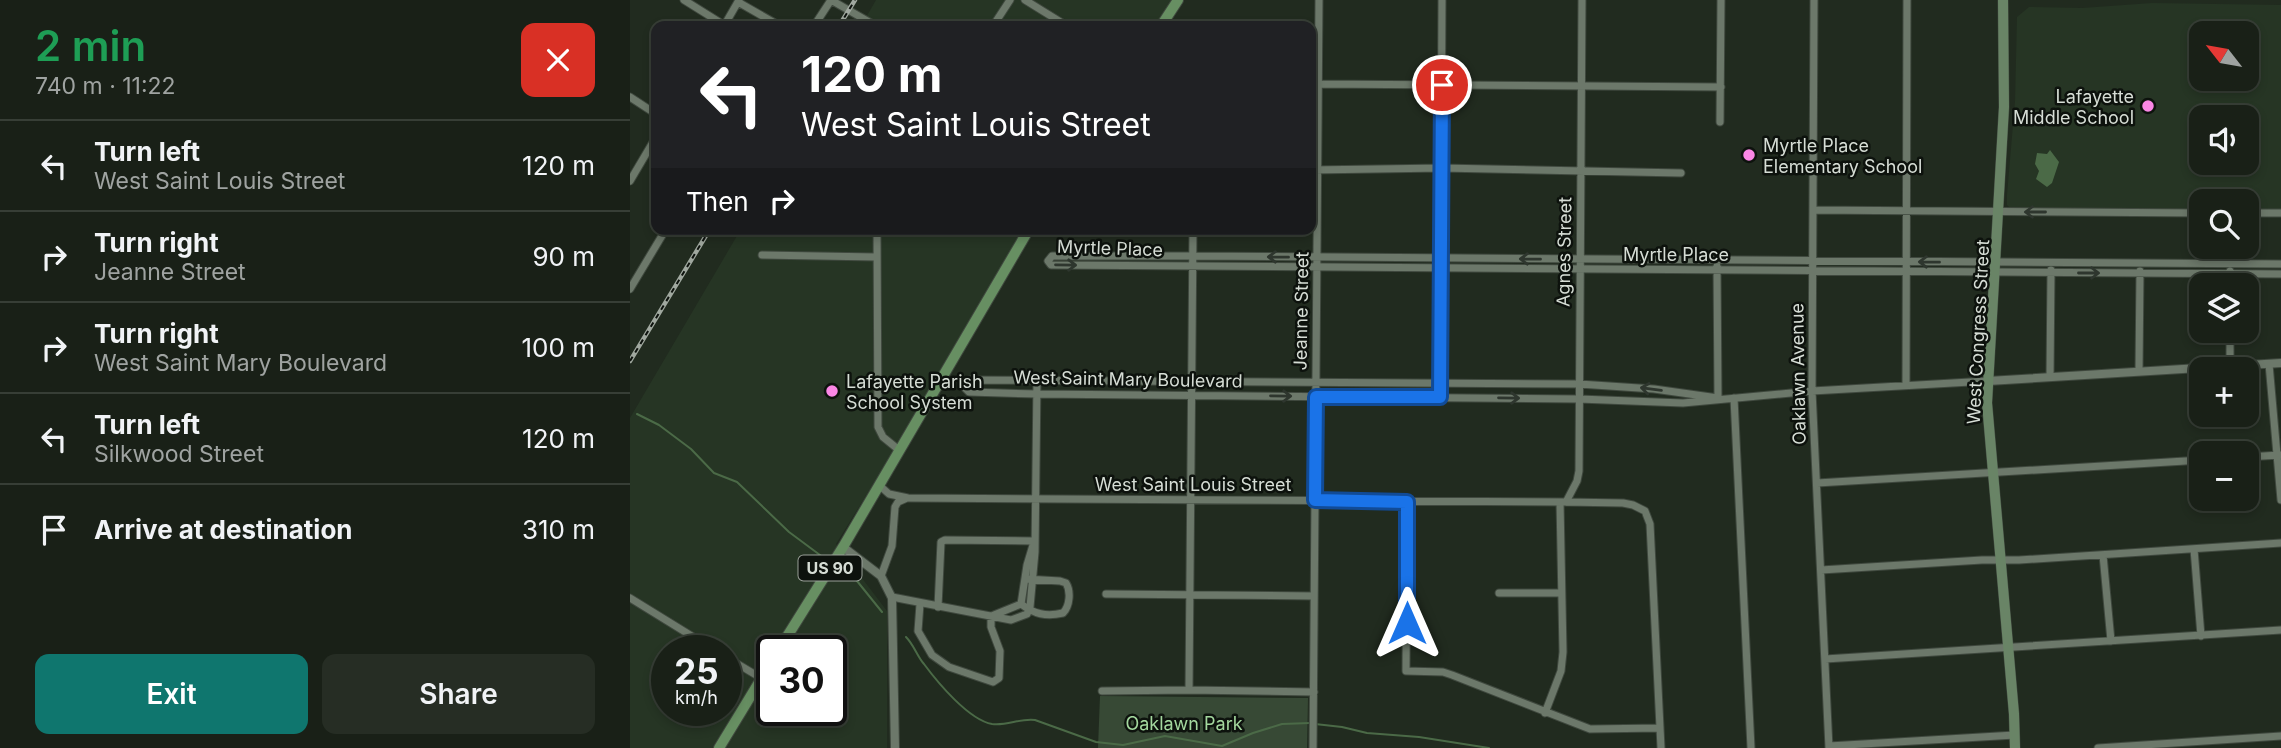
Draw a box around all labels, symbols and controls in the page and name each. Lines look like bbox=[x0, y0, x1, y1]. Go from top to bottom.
text: 2 min bbox=[35, 20, 146, 71]
north arrow bbox=[2189, 21, 2259, 91]
map controls bbox=[2189, 21, 2259, 511]
button: close bbox=[521, 23, 595, 97]
text: 120 m bbox=[801, 45, 942, 104]
icon: left bbox=[686, 49, 777, 140]
pin bbox=[1412, 55, 1472, 115]
icon: arrive bbox=[1423, 66, 1461, 104]
text: 740 m · 11:22 bbox=[35, 72, 176, 100]
place label: Lafayette Middle School bbox=[2013, 86, 2134, 128]
marker: Lafayette Middle School bbox=[2140, 98, 2156, 114]
text: West Saint Louis Street bbox=[801, 105, 1151, 144]
button: sound bbox=[2189, 105, 2259, 175]
place label: Myrtle Place Elementary School bbox=[1763, 135, 1922, 177]
text: Turn left bbox=[94, 136, 200, 167]
icon: left bbox=[35, 147, 73, 185]
marker: Myrtle Place Elementary School bbox=[1741, 147, 1757, 163]
text: 120 m bbox=[522, 150, 595, 181]
text: West Saint Louis Street bbox=[94, 167, 345, 195]
icon: right bbox=[763, 182, 801, 220]
text: Then bbox=[686, 186, 749, 217]
button: search bbox=[2189, 189, 2259, 259]
street label: Agnes Street bbox=[1553, 197, 1575, 307]
one-way arrow bbox=[2024, 205, 2047, 219]
text: Turn right bbox=[94, 227, 219, 258]
street label: Myrtle Place bbox=[1057, 236, 1163, 260]
icon: right bbox=[35, 238, 73, 276]
street label: West Congress Street bbox=[1963, 239, 1993, 425]
text: 90 m bbox=[532, 241, 595, 272]
street label: Myrtle Place bbox=[1623, 244, 1729, 265]
one-way arrow bbox=[1266, 250, 1289, 264]
street label: Jeanne Street bbox=[1289, 251, 1313, 371]
one-way arrow bbox=[1518, 252, 1541, 266]
one-way arrow bbox=[1917, 255, 1940, 268]
text: Jeanne Street bbox=[94, 258, 246, 286]
one-way arrow bbox=[1054, 258, 1077, 272]
one-way arrow bbox=[2077, 266, 2100, 280]
button: layers bbox=[2189, 273, 2259, 343]
street label: Oaklawn Avenue bbox=[1786, 303, 1810, 445]
text: Turn right bbox=[94, 318, 219, 349]
icon: right bbox=[35, 329, 73, 367]
text: 100 m bbox=[522, 332, 595, 363]
text: West Saint Mary Boulevard bbox=[94, 349, 387, 377]
button: + bbox=[2189, 357, 2259, 427]
street label: West Saint Mary Boulevard bbox=[1013, 367, 1243, 391]
place label: Lafayette Parish School System bbox=[846, 371, 983, 413]
marker: Lafayette Parish School System bbox=[824, 383, 840, 399]
one-way arrow bbox=[1640, 383, 1663, 396]
one-way arrow bbox=[1269, 389, 1292, 403]
one-way arrow bbox=[1497, 391, 1520, 405]
text: Turn left bbox=[94, 409, 200, 440]
icon: left bbox=[35, 420, 73, 458]
text: 120 m bbox=[522, 423, 595, 454]
text: Silkwood Street bbox=[94, 440, 264, 468]
button: − bbox=[2189, 441, 2259, 511]
street label: West Saint Louis Street bbox=[1095, 474, 1291, 495]
icon: arrive bbox=[35, 511, 73, 549]
text: Arrive at destination bbox=[94, 514, 353, 545]
text: 310 m bbox=[522, 514, 595, 545]
road number: US 90 bbox=[798, 555, 862, 580]
position arrow bbox=[1370, 586, 1444, 660]
speed limit sign: 30 bbox=[756, 635, 847, 726]
text: 25 bbox=[674, 650, 719, 692]
button: Exit bbox=[35, 654, 308, 734]
button: Share bbox=[322, 654, 595, 734]
text: km/h bbox=[675, 687, 718, 708]
park label: Oaklawn Park bbox=[1125, 713, 1243, 734]

